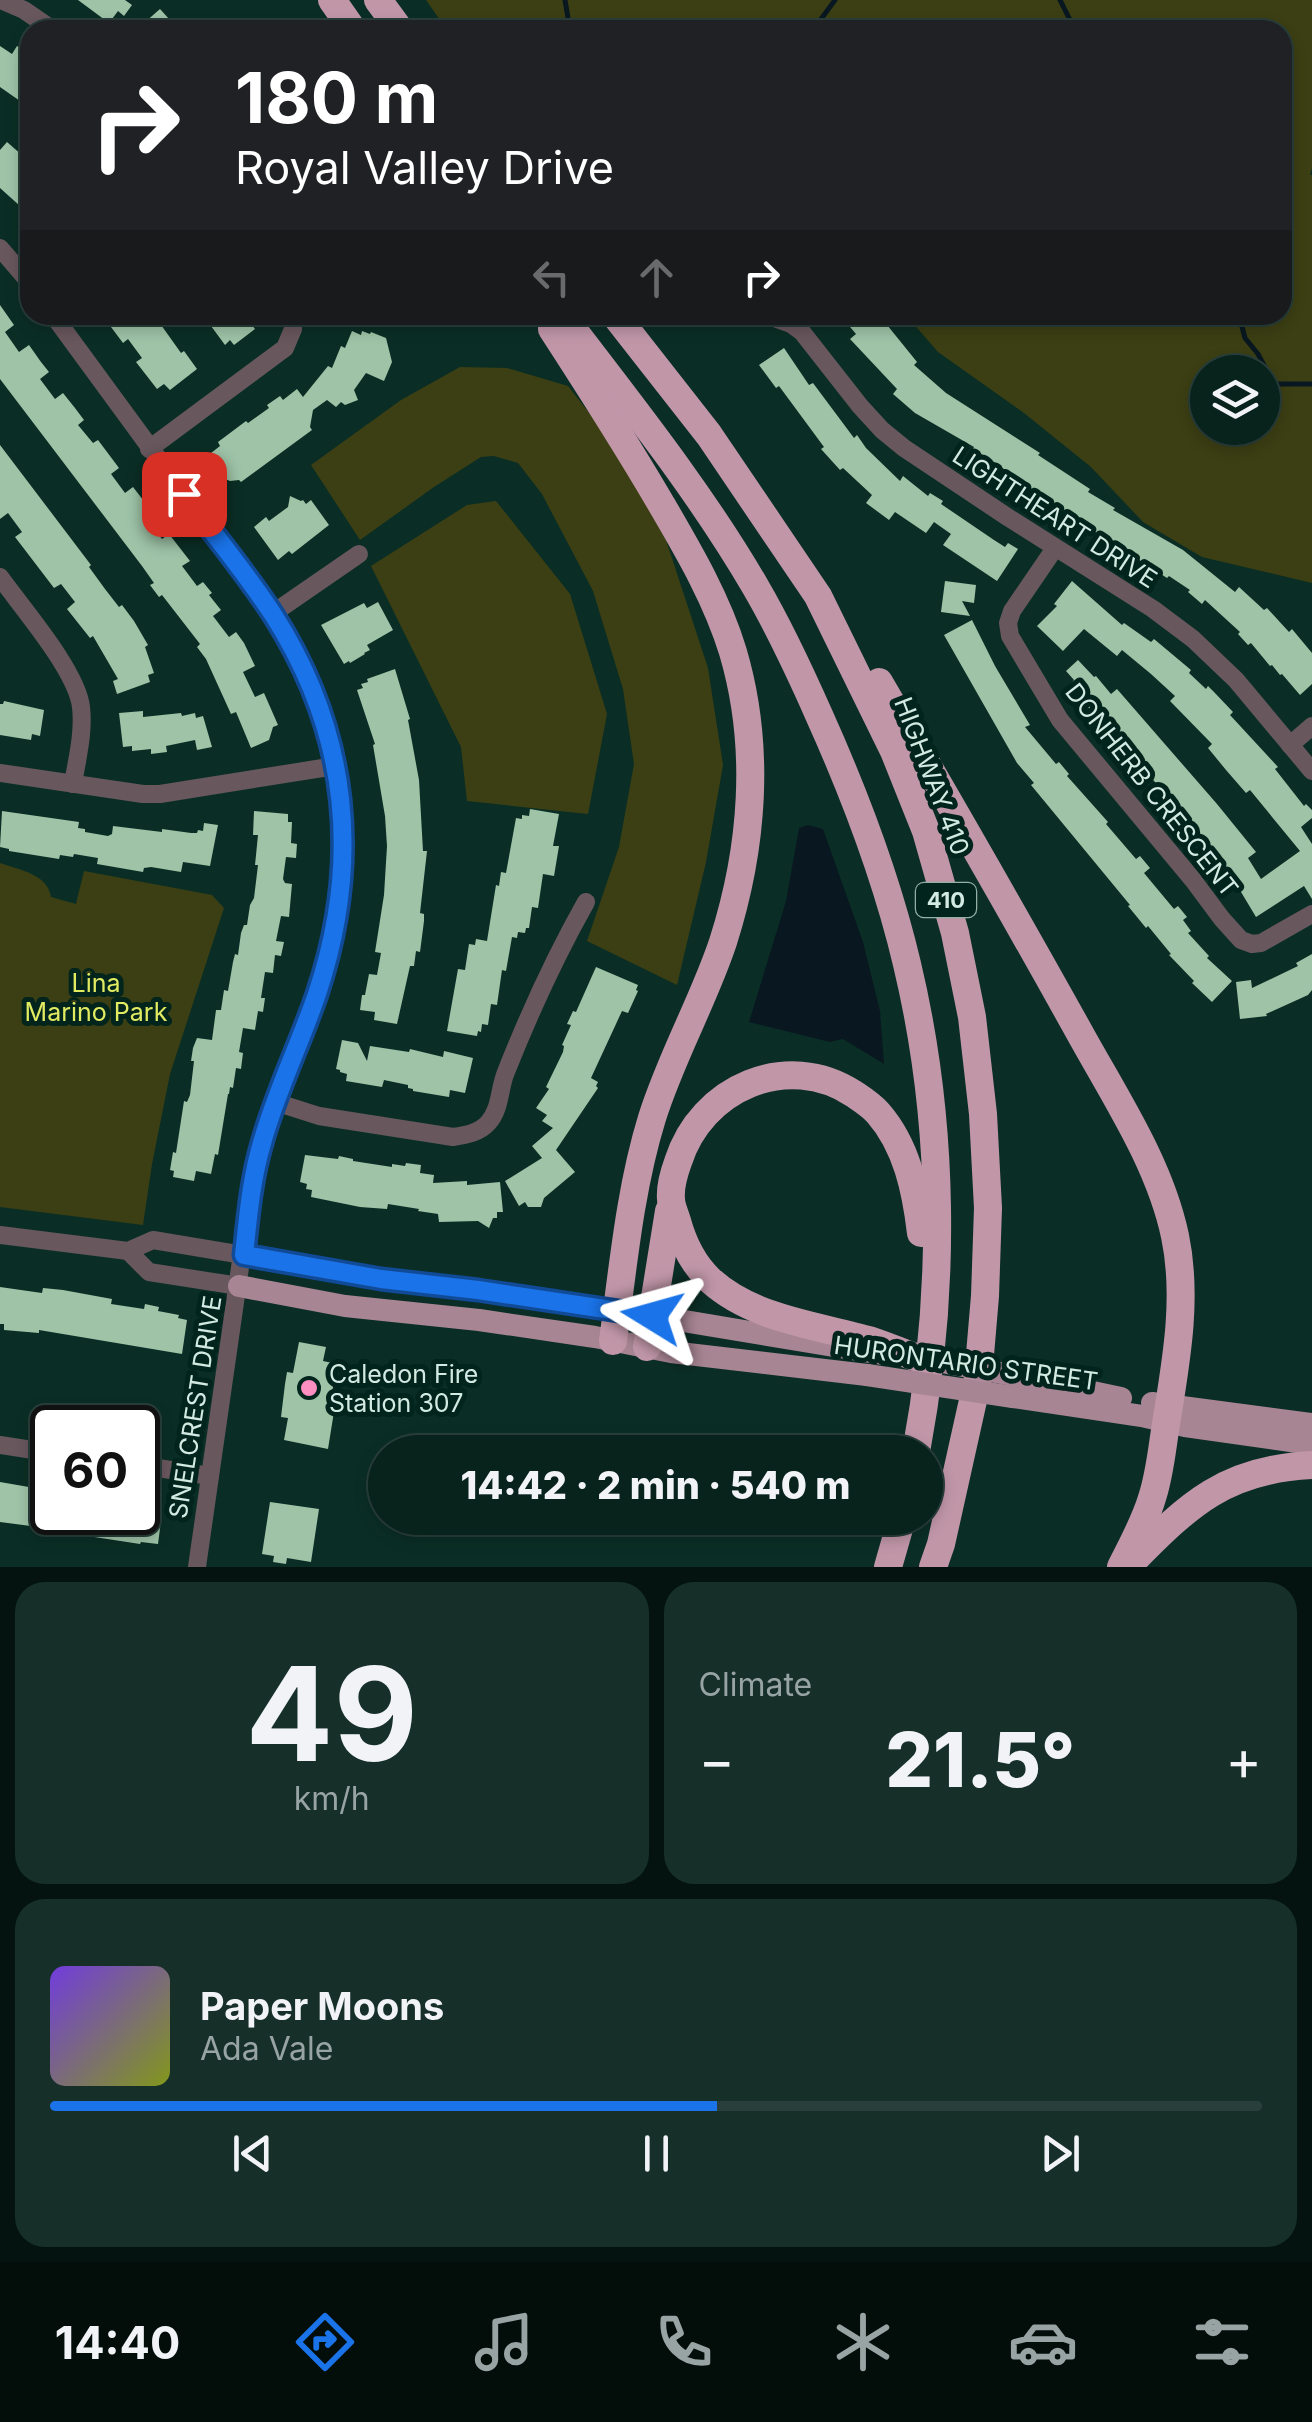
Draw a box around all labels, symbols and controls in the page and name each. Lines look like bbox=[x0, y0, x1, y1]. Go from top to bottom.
text: 180 m bbox=[235, 55, 438, 140]
icon: right bbox=[70, 60, 200, 190]
text: Royal Valley Drive bbox=[235, 140, 614, 195]
icon: left bbox=[524, 250, 579, 305]
icon: ahead bbox=[629, 250, 684, 305]
icon: right bbox=[734, 250, 789, 305]
map controls bbox=[1190, 355, 1280, 445]
button: layers bbox=[1190, 355, 1280, 445]
street label: LIGHTHEART DRIVE bbox=[947, 440, 1163, 594]
pin bbox=[142, 452, 227, 537]
icon: arrive bbox=[157, 467, 212, 522]
street label: DONHERB CRESCENT bbox=[1059, 677, 1245, 903]
street label: HIGHWAY 410 bbox=[888, 693, 976, 859]
road number: 410 bbox=[916, 883, 976, 917]
park label: Lina Marino Park bbox=[25, 968, 168, 1027]
position arrow bbox=[600, 1264, 704, 1368]
street label: SNELCREST DRIVE bbox=[163, 1294, 227, 1520]
street label: HURONTARIO STREET bbox=[832, 1330, 1100, 1396]
place label: Caledon Fire Station 307 bbox=[329, 1359, 478, 1418]
marker: Caledon Fire Station 307 bbox=[298, 1377, 320, 1399]
speed limit sign: 60 bbox=[30, 1405, 160, 1535]
text: 14:42 · 2 min · 540 m bbox=[460, 1462, 851, 1508]
text: 49 bbox=[246, 1635, 418, 1792]
text: Climate bbox=[699, 1665, 812, 1704]
text: 21.5° bbox=[885, 1714, 1075, 1805]
text: − bbox=[699, 1727, 735, 1793]
text: + bbox=[1226, 1727, 1262, 1793]
text: km/h bbox=[294, 1779, 370, 1818]
text: Paper Moons bbox=[200, 1983, 444, 2029]
text: Ada Vale bbox=[200, 2029, 333, 2068]
icon: previous bbox=[225, 2126, 280, 2181]
icon: pause bbox=[629, 2126, 684, 2181]
icon: next bbox=[1033, 2126, 1088, 2181]
icon: directions bbox=[290, 2307, 360, 2377]
icon: music bbox=[469, 2307, 539, 2377]
icon: phone bbox=[649, 2307, 719, 2377]
icon: climate bbox=[828, 2307, 898, 2377]
icon: car bbox=[1008, 2307, 1078, 2377]
icon: filters bbox=[1187, 2307, 1257, 2377]
text: 14:40 bbox=[55, 2315, 180, 2370]

